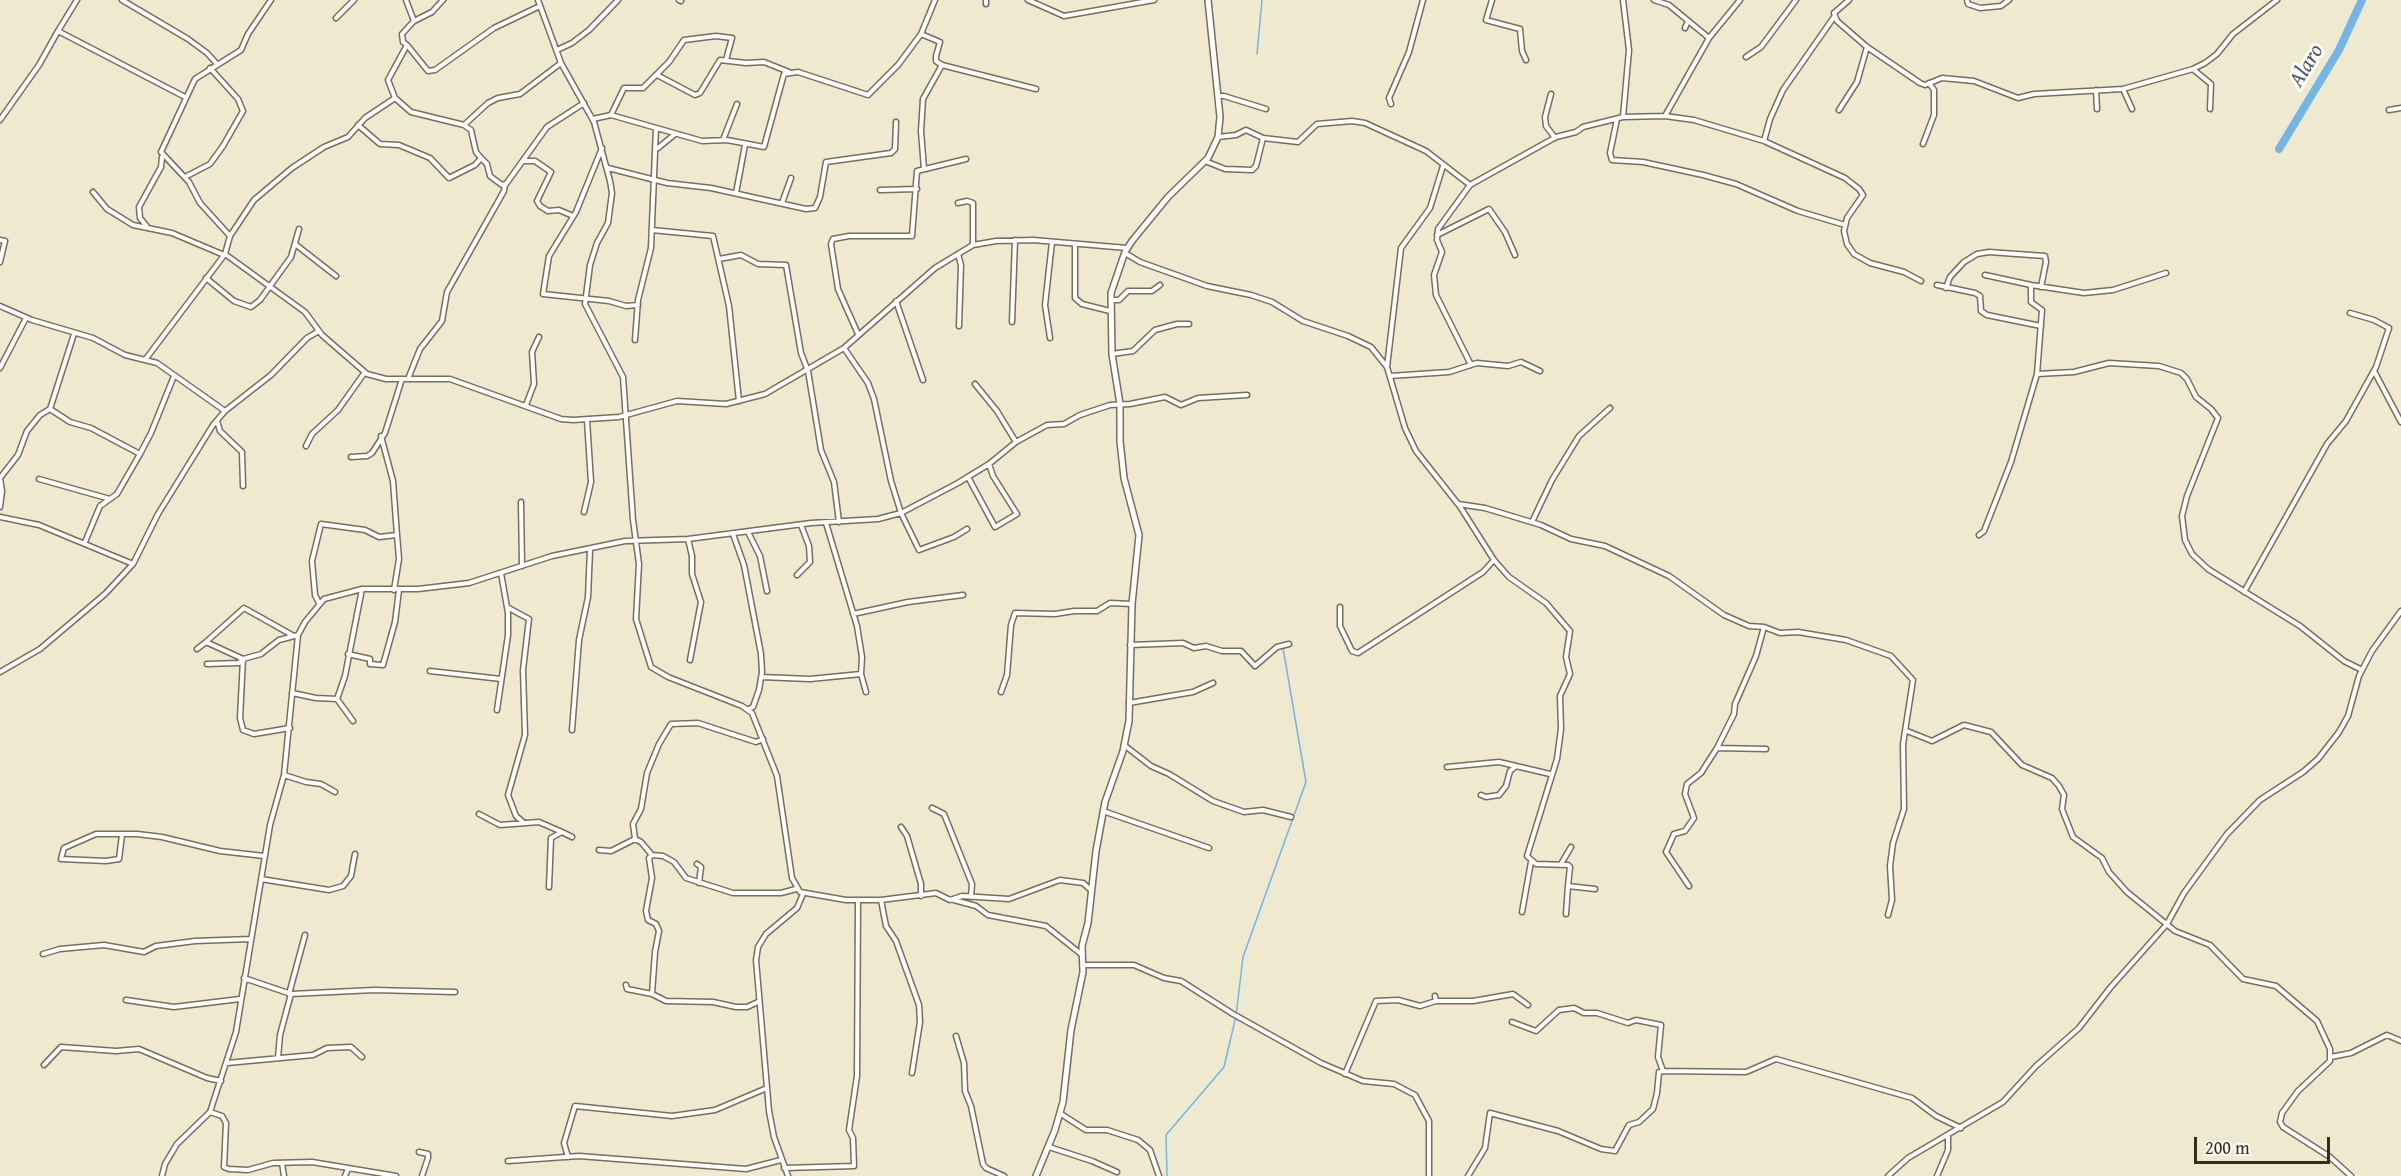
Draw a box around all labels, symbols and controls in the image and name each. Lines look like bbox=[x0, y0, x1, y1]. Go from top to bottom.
water label: Alaro bbox=[2284, 40, 2330, 92]
scale bar bbox=[2197, 1125, 2334, 1163]
text: 200 m bbox=[2205, 1134, 2250, 1161]

